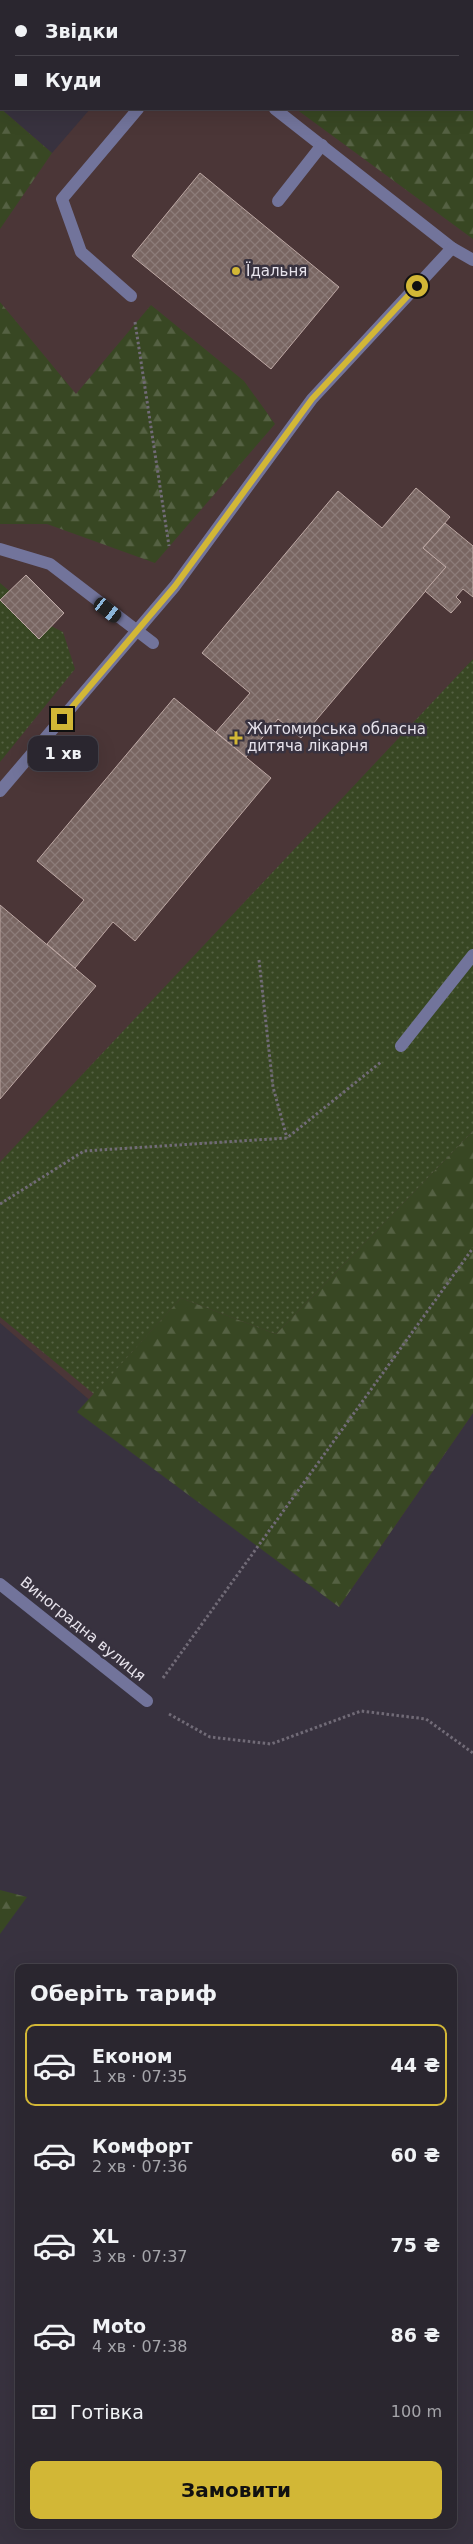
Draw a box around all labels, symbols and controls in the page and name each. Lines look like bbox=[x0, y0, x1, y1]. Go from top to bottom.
text: Звідки bbox=[45, 20, 119, 42]
text: Куди bbox=[45, 69, 102, 91]
place label: Їдальня bbox=[246, 261, 307, 280]
marker: Їдальня bbox=[230, 265, 242, 277]
route start bbox=[406, 275, 428, 297]
car bbox=[91, 595, 124, 625]
route end bbox=[51, 708, 73, 730]
place label: Житомирська обласна дитяча лікарня bbox=[247, 720, 426, 755]
marker: Житомирська обласна дитяча лікарня bbox=[229, 731, 243, 745]
callout: 1 хв bbox=[27, 736, 97, 772]
text: 1 хв bbox=[44, 744, 82, 763]
street label: Виноградна вулиця bbox=[17, 1573, 149, 1685]
text: Оберіть тариф bbox=[30, 1981, 217, 2006]
icon: car bbox=[32, 2043, 77, 2088]
text: Економ bbox=[92, 2045, 173, 2067]
text: 44 ₴ bbox=[391, 2054, 440, 2076]
text: 1 хв · 07:35 bbox=[92, 2067, 188, 2086]
icon: car bbox=[32, 2133, 77, 2178]
text: Комфорт bbox=[92, 2135, 193, 2157]
text: 60 ₴ bbox=[391, 2144, 440, 2166]
text: 2 хв · 07:36 bbox=[92, 2157, 188, 2176]
icon: car bbox=[32, 2223, 77, 2268]
text: XL bbox=[92, 2225, 119, 2247]
text: 75 ₴ bbox=[391, 2234, 440, 2256]
text: 3 хв · 07:37 bbox=[92, 2247, 188, 2266]
icon: car bbox=[32, 2313, 77, 2358]
text: Moto bbox=[92, 2315, 146, 2337]
text: 86 ₴ bbox=[391, 2324, 440, 2346]
text: 4 хв · 07:38 bbox=[92, 2337, 188, 2356]
icon: cash bbox=[30, 2398, 58, 2426]
text: Готівка bbox=[70, 2401, 144, 2423]
text: 100 m bbox=[391, 2402, 442, 2421]
button: Замовити bbox=[30, 2461, 442, 2519]

